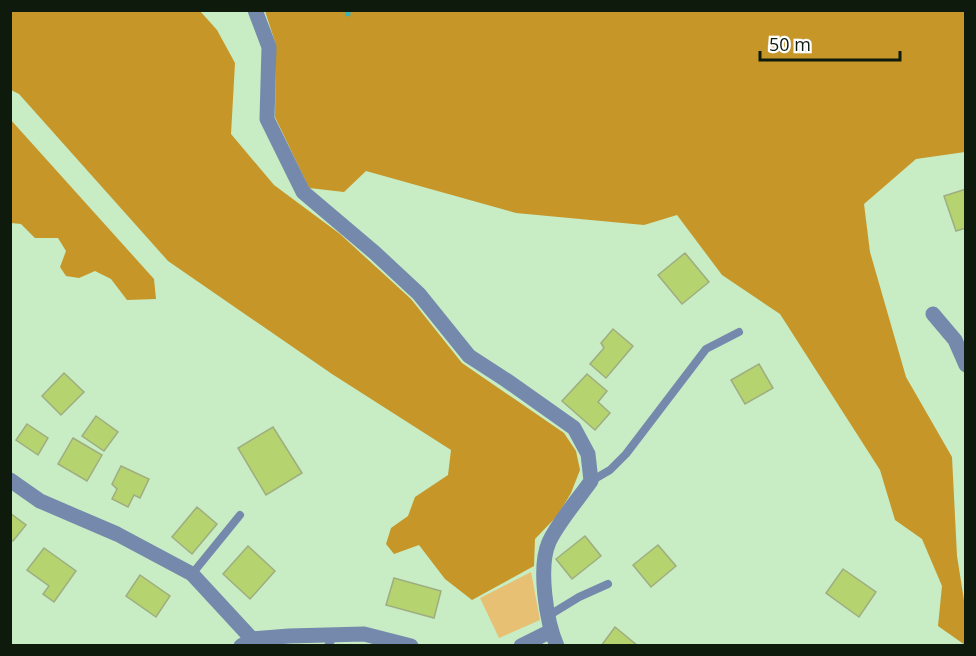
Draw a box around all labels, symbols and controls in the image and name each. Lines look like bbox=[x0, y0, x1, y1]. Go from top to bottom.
scale bar bbox=[760, 24, 900, 62]
text: 50 m bbox=[769, 32, 811, 56]

